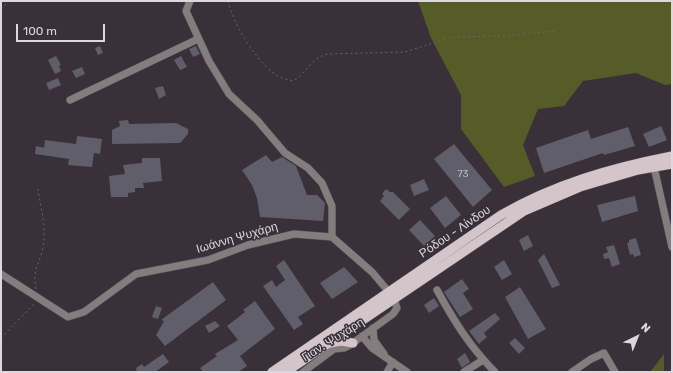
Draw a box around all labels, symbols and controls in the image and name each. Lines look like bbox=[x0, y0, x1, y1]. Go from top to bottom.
scale bar bbox=[18, 16, 107, 42]
text: 100 m bbox=[23, 24, 57, 38]
house number: 73 bbox=[457, 168, 469, 180]
street label: Ρόδου - Λίνδου bbox=[417, 203, 493, 261]
street label: Ιωάννη Ψυχάρη bbox=[195, 219, 279, 257]
street label: Γιαν. Ψυχάρη bbox=[299, 315, 367, 365]
north arrow bbox=[617, 317, 657, 357]
text: N bbox=[638, 320, 653, 335]

